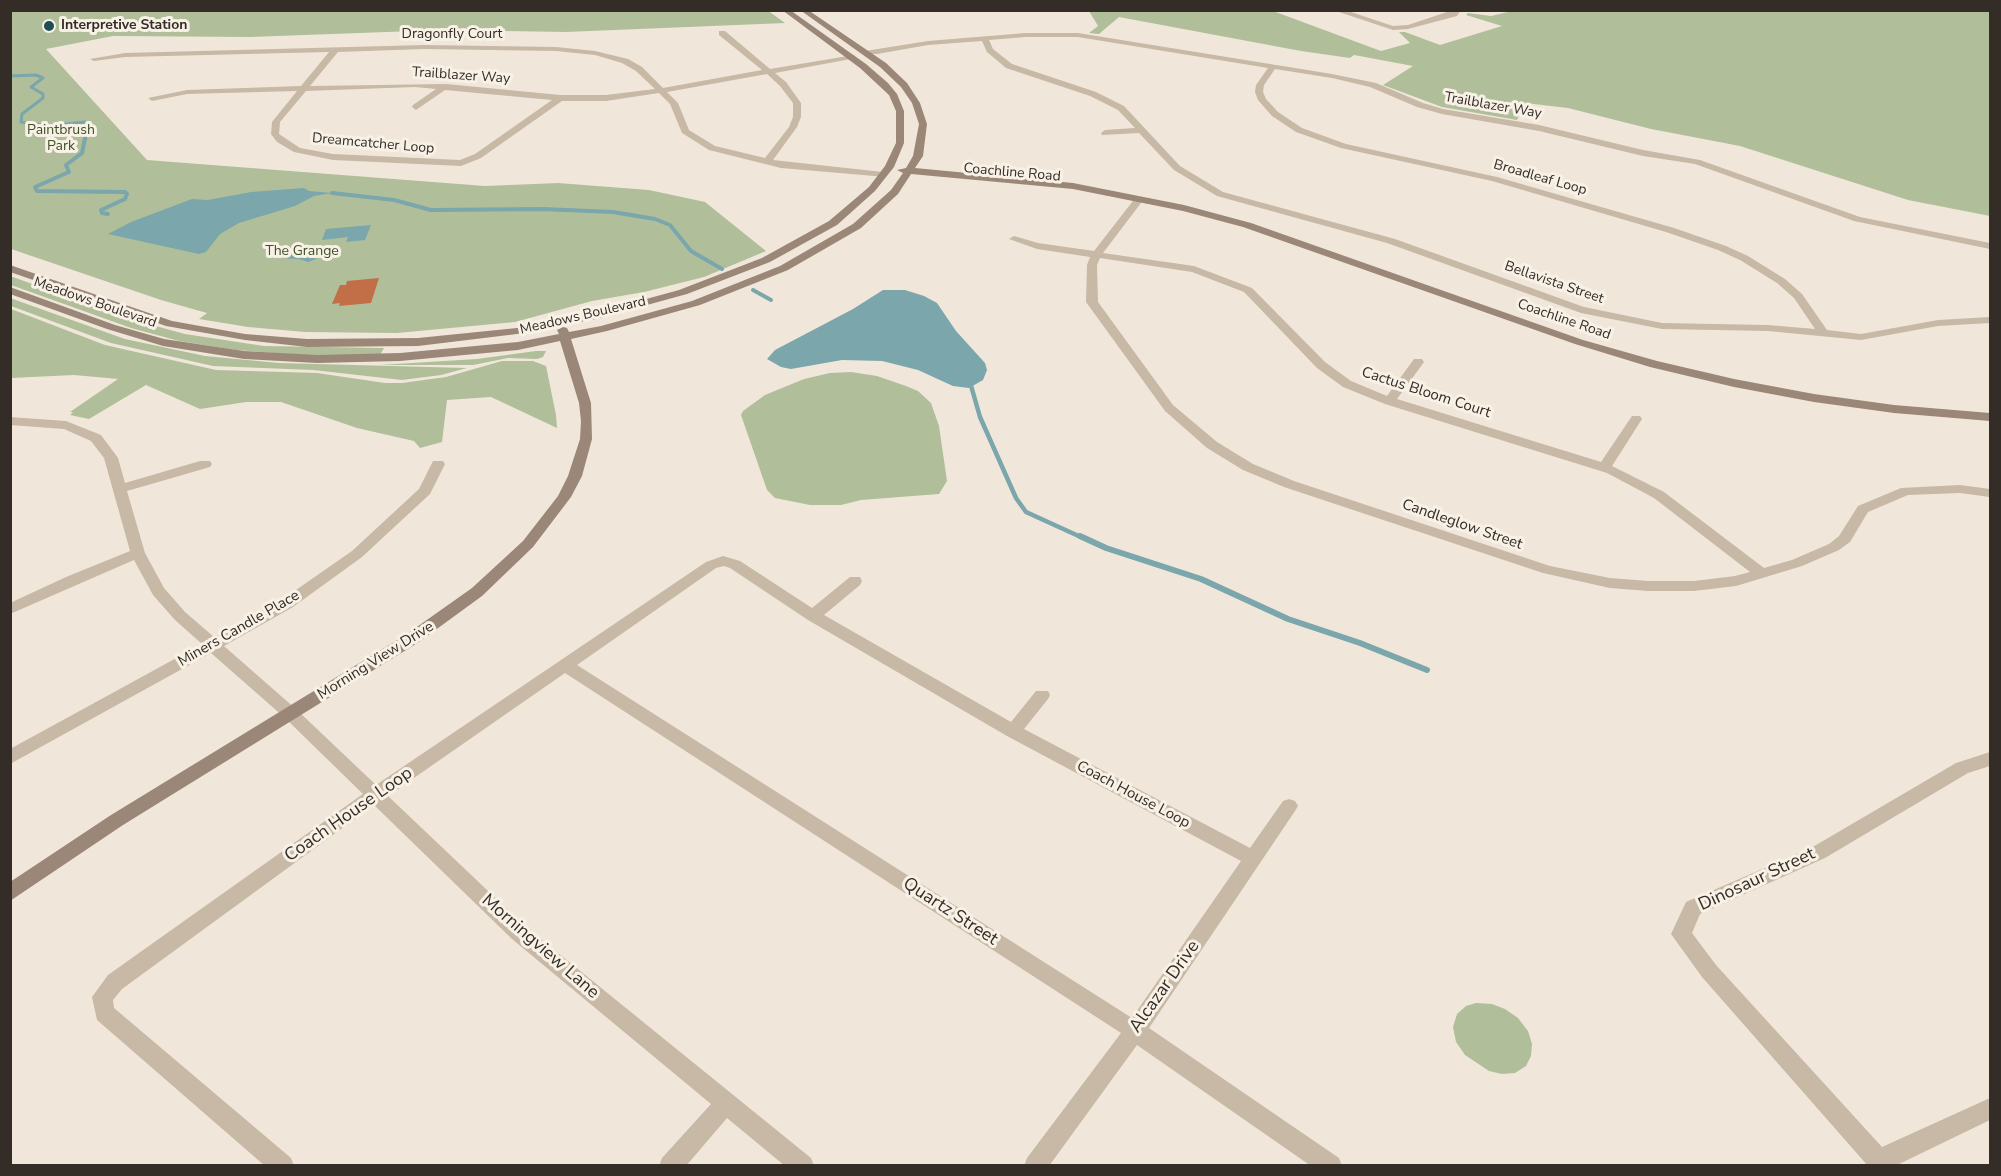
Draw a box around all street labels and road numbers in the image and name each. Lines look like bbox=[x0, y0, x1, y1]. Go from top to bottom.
street label: Dragonfly Court bbox=[402, 27, 502, 43]
street label: Trailblazer Way bbox=[411, 64, 511, 88]
street label: Trailblazer Way bbox=[1443, 89, 1543, 123]
street label: Dreamcatcher Loop bbox=[311, 130, 435, 158]
street label: Broadleaf Loop bbox=[1491, 157, 1589, 199]
street label: Coachline Road bbox=[963, 160, 1061, 186]
street label: Bellavista Street bbox=[1502, 258, 1606, 308]
street label: Meadows Boulevard bbox=[31, 274, 159, 332]
street label: Meadows Boulevard bbox=[518, 293, 648, 339]
street label: Coachline Road bbox=[1515, 296, 1613, 344]
street label: Cactus Bloom Court bbox=[1359, 364, 1493, 422]
street label: Candleglow Street bbox=[1399, 496, 1525, 554]
street label: Miners Candle Place bbox=[175, 587, 303, 671]
street label: Morning View Drive bbox=[315, 618, 437, 704]
street label: Coach House Loop bbox=[1073, 758, 1193, 832]
street label: Coach House Loop bbox=[281, 763, 417, 867]
street label: Dinosaur Street bbox=[1695, 844, 1819, 916]
street label: Quartz Street bbox=[899, 873, 1001, 951]
street label: Morningview Lane bbox=[477, 890, 603, 1004]
street label: Alcazar Drive bbox=[1125, 937, 1205, 1037]

